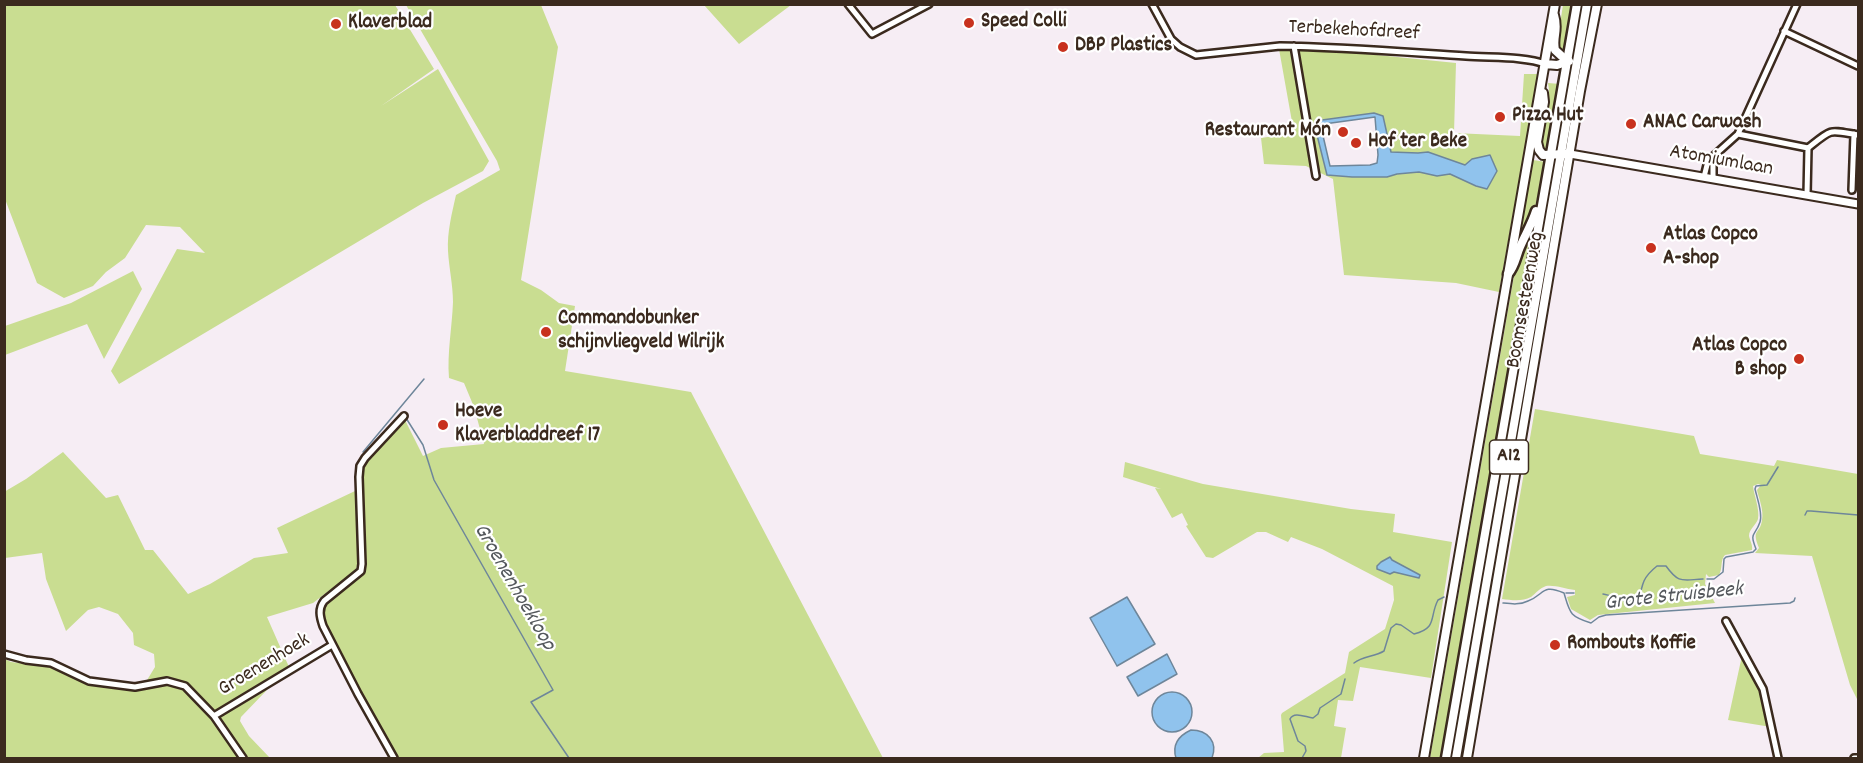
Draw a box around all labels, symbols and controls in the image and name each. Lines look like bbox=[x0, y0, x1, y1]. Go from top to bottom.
place label: Speed Colli bbox=[981, 10, 1067, 36]
place label: Klaverblad bbox=[348, 11, 432, 37]
marker: Speed Colli bbox=[962, 16, 976, 30]
street label: Terbekehofdreef bbox=[1288, 16, 1420, 48]
marker: Klaverblad bbox=[329, 17, 343, 31]
place label: DBP Plastics bbox=[1075, 34, 1172, 60]
marker: DBP Plastics bbox=[1056, 40, 1070, 54]
place label: Pizza Hut bbox=[1512, 104, 1584, 130]
marker: Pizza Hut bbox=[1493, 110, 1507, 124]
place label: ANAC Carwash bbox=[1643, 111, 1761, 137]
marker: ANAC Carwash bbox=[1624, 117, 1638, 131]
place label: Restaurant Món bbox=[1205, 119, 1331, 145]
marker: Restaurant Món bbox=[1336, 125, 1350, 139]
place label: Hof ter Beke bbox=[1368, 130, 1467, 156]
marker: Hof ter Beke bbox=[1349, 136, 1363, 150]
street label: Atomiumlaan bbox=[1667, 141, 1775, 183]
place label: Atlas Copco A-shop bbox=[1663, 223, 1758, 273]
street label: Boomsesteenweg bbox=[1503, 230, 1551, 370]
marker: Atlas Copco A-shop bbox=[1644, 241, 1658, 255]
place label: Commandobunker schijnvliegveld Wilrijk bbox=[558, 307, 724, 357]
marker: Commandobunker schijnvliegveld Wilrijk bbox=[539, 325, 553, 339]
place label: Atlas Copco B shop bbox=[1692, 334, 1787, 384]
marker: Atlas Copco B shop bbox=[1792, 352, 1806, 366]
place label: Hoeve Klaverbladdreef 17 bbox=[455, 400, 600, 450]
marker: Hoeve Klaverbladdreef 17 bbox=[436, 418, 450, 432]
road number: A12 bbox=[1490, 440, 1528, 474]
water label: Groenenhoekloop bbox=[466, 520, 560, 656]
water label: Grote Struisbeek bbox=[1604, 578, 1744, 618]
street label: Groenenhoek bbox=[215, 629, 315, 703]
place label: Rombouts Koffie bbox=[1567, 632, 1696, 658]
marker: Rombouts Koffie bbox=[1548, 638, 1562, 652]

